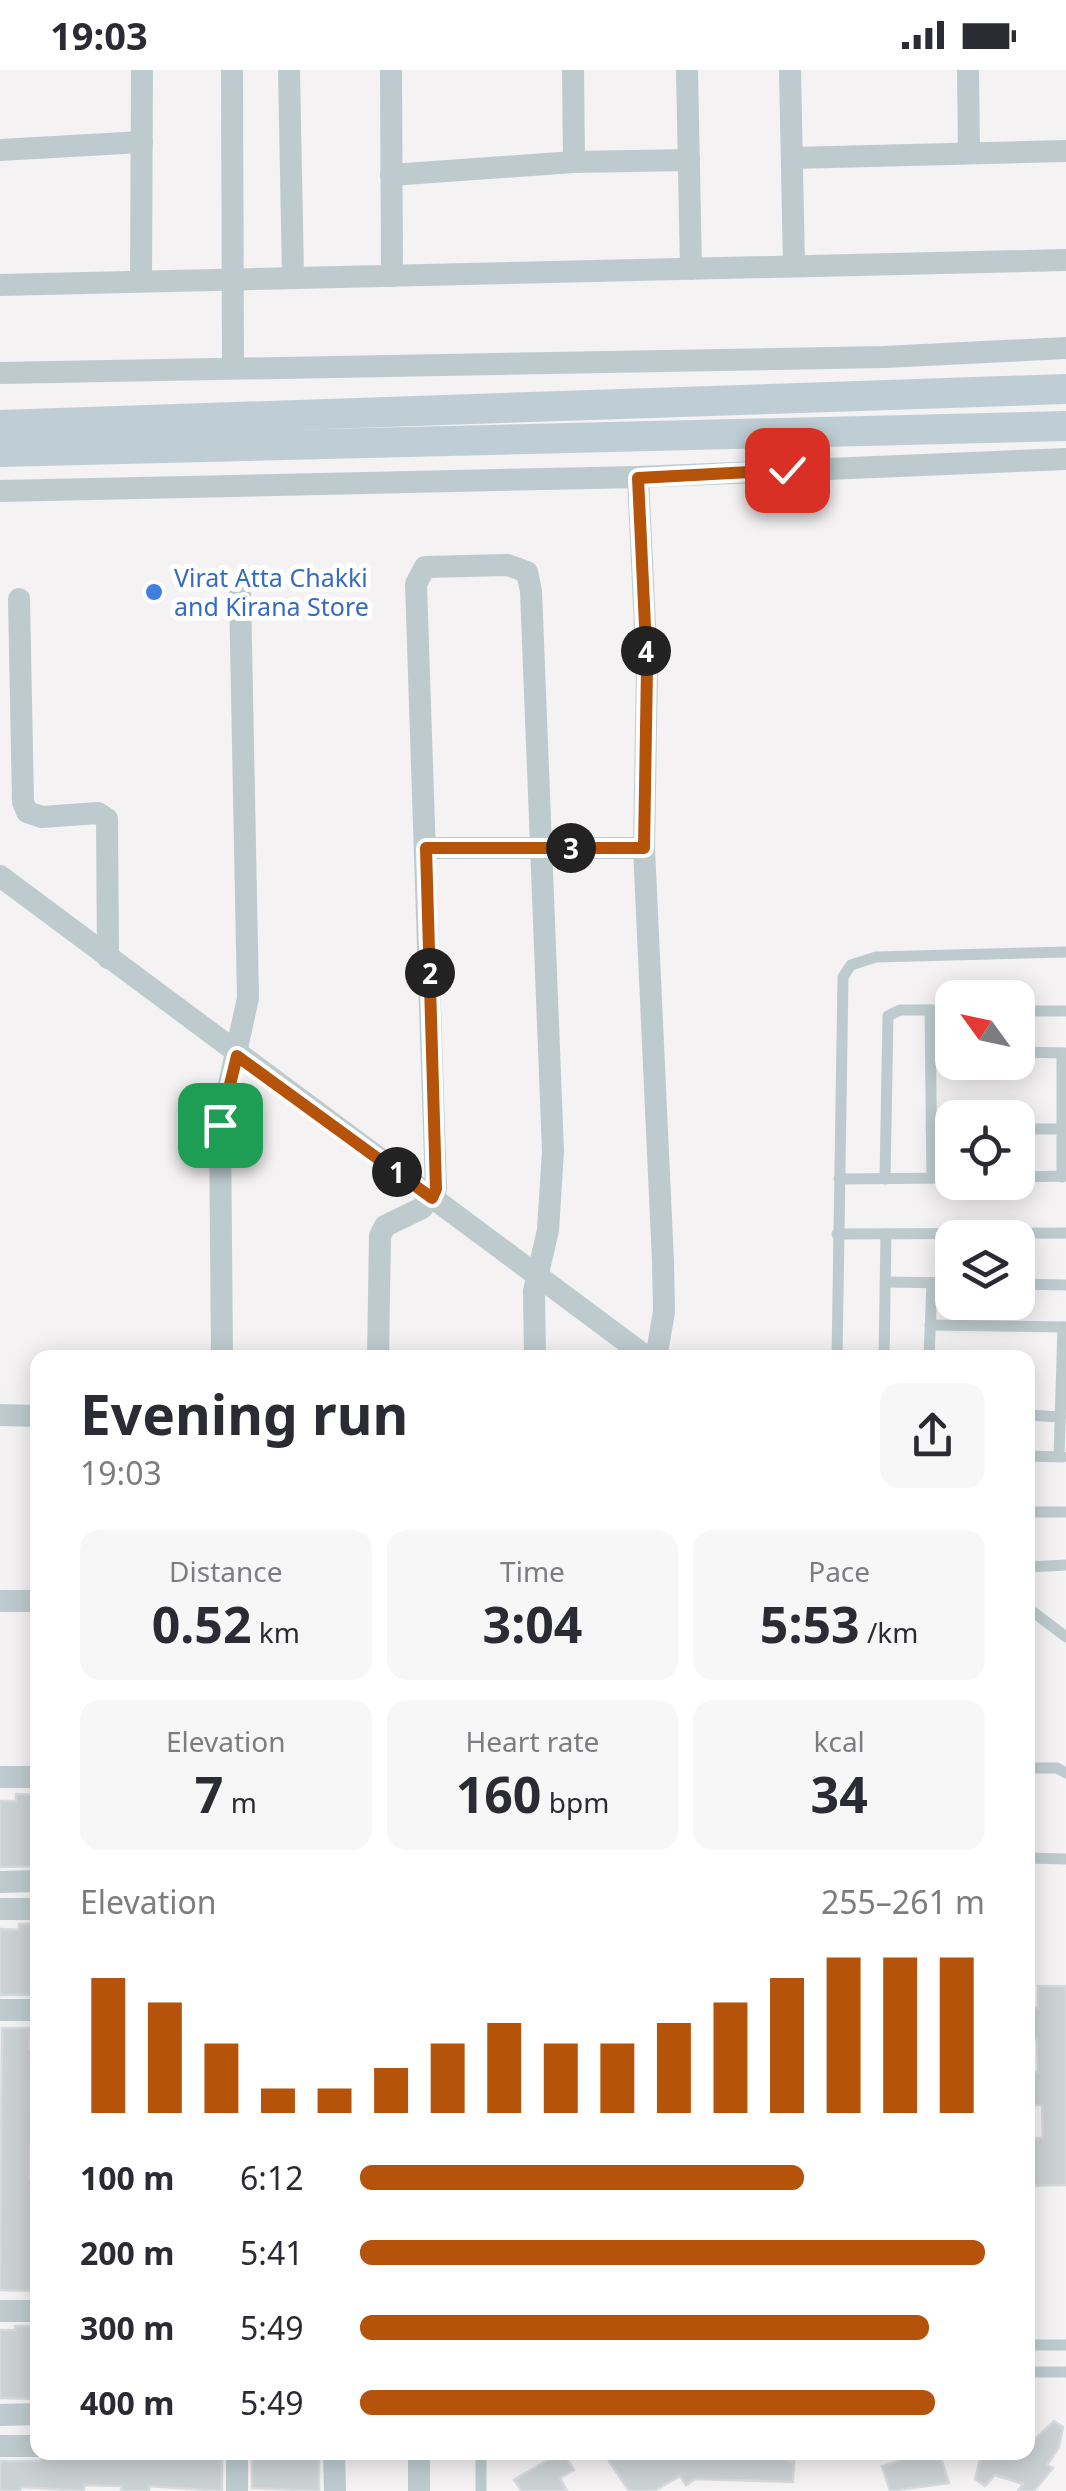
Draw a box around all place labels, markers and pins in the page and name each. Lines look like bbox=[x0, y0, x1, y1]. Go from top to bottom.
pin bbox=[745, 428, 830, 513]
place label: Virat Atta Chakki and Kirana Store bbox=[174, 560, 369, 623]
marker: Virat Atta Chakki and Kirana Store bbox=[143, 581, 165, 603]
pin: 4 bbox=[621, 626, 671, 676]
pin: 3 bbox=[546, 823, 596, 873]
pin: 2 bbox=[405, 948, 455, 998]
pin bbox=[178, 1083, 263, 1168]
pin: 1 bbox=[372, 1147, 422, 1197]

